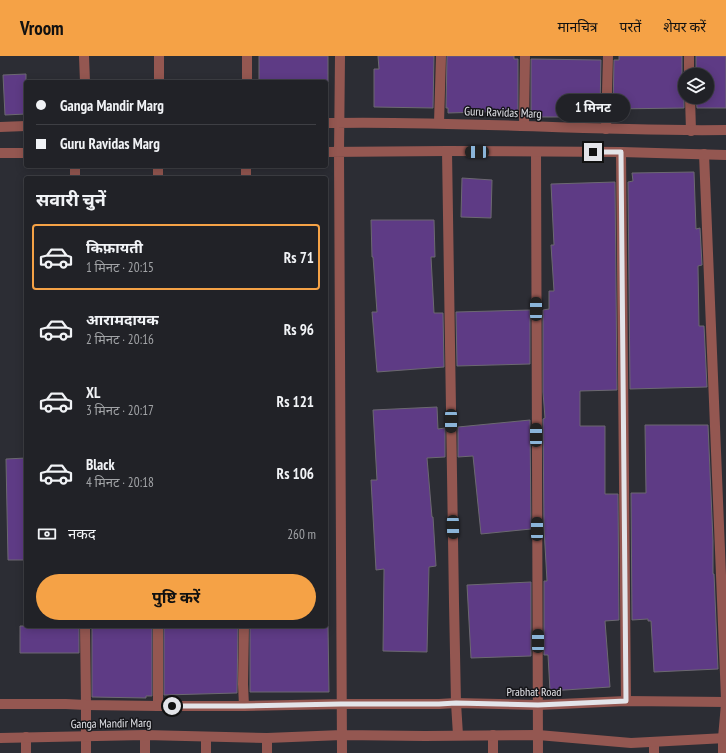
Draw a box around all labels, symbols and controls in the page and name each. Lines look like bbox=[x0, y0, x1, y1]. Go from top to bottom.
text: Vroom bbox=[20, 16, 64, 40]
text: मानचित्र bbox=[558, 18, 598, 36]
text: परतें bbox=[620, 18, 641, 36]
text: शेयर करें bbox=[663, 18, 706, 36]
map controls bbox=[678, 68, 714, 104]
button: layers bbox=[678, 68, 714, 104]
callout: 1 मिनट bbox=[556, 94, 630, 122]
text: Ganga Mandir Marg bbox=[60, 96, 164, 115]
text: 1 मिनट bbox=[575, 99, 611, 116]
street label: Guru Ravidas Marg bbox=[464, 103, 542, 121]
text: Guru Ravidas Marg bbox=[60, 134, 160, 153]
route end bbox=[584, 143, 602, 161]
car bbox=[465, 146, 489, 158]
text: सवारी चुनें bbox=[36, 188, 106, 211]
text: किफ़ायती bbox=[86, 238, 143, 257]
icon: car bbox=[38, 239, 74, 275]
text: Rs 71 bbox=[284, 248, 314, 267]
text: 1 मिनट · 20:15 bbox=[86, 259, 154, 276]
car bbox=[530, 297, 542, 321]
text: आरामदायक bbox=[86, 310, 159, 329]
icon: car bbox=[38, 311, 74, 347]
text: Rs 96 bbox=[284, 320, 314, 339]
text: 2 मिनट · 20:16 bbox=[86, 331, 154, 348]
icon: car bbox=[38, 383, 74, 419]
text: XL bbox=[86, 383, 100, 402]
text: Rs 121 bbox=[277, 392, 314, 411]
text: 3 मिनट · 20:17 bbox=[86, 402, 154, 419]
car bbox=[445, 409, 457, 433]
car bbox=[530, 423, 542, 447]
icon: car bbox=[38, 455, 74, 491]
text: Black bbox=[86, 455, 115, 474]
text: Rs 106 bbox=[277, 464, 314, 483]
text: 4 मिनट · 20:18 bbox=[86, 474, 154, 491]
car bbox=[447, 515, 459, 539]
car bbox=[531, 517, 543, 541]
icon: cash bbox=[36, 523, 58, 545]
text: नकद bbox=[68, 524, 96, 543]
text: 260 m bbox=[287, 526, 316, 543]
button: पुष्टि करें bbox=[36, 574, 316, 620]
car bbox=[532, 629, 544, 653]
street label: Prabhat Road bbox=[507, 684, 561, 699]
route start bbox=[163, 697, 181, 715]
street label: Ganga Mandir Marg bbox=[70, 715, 152, 731]

